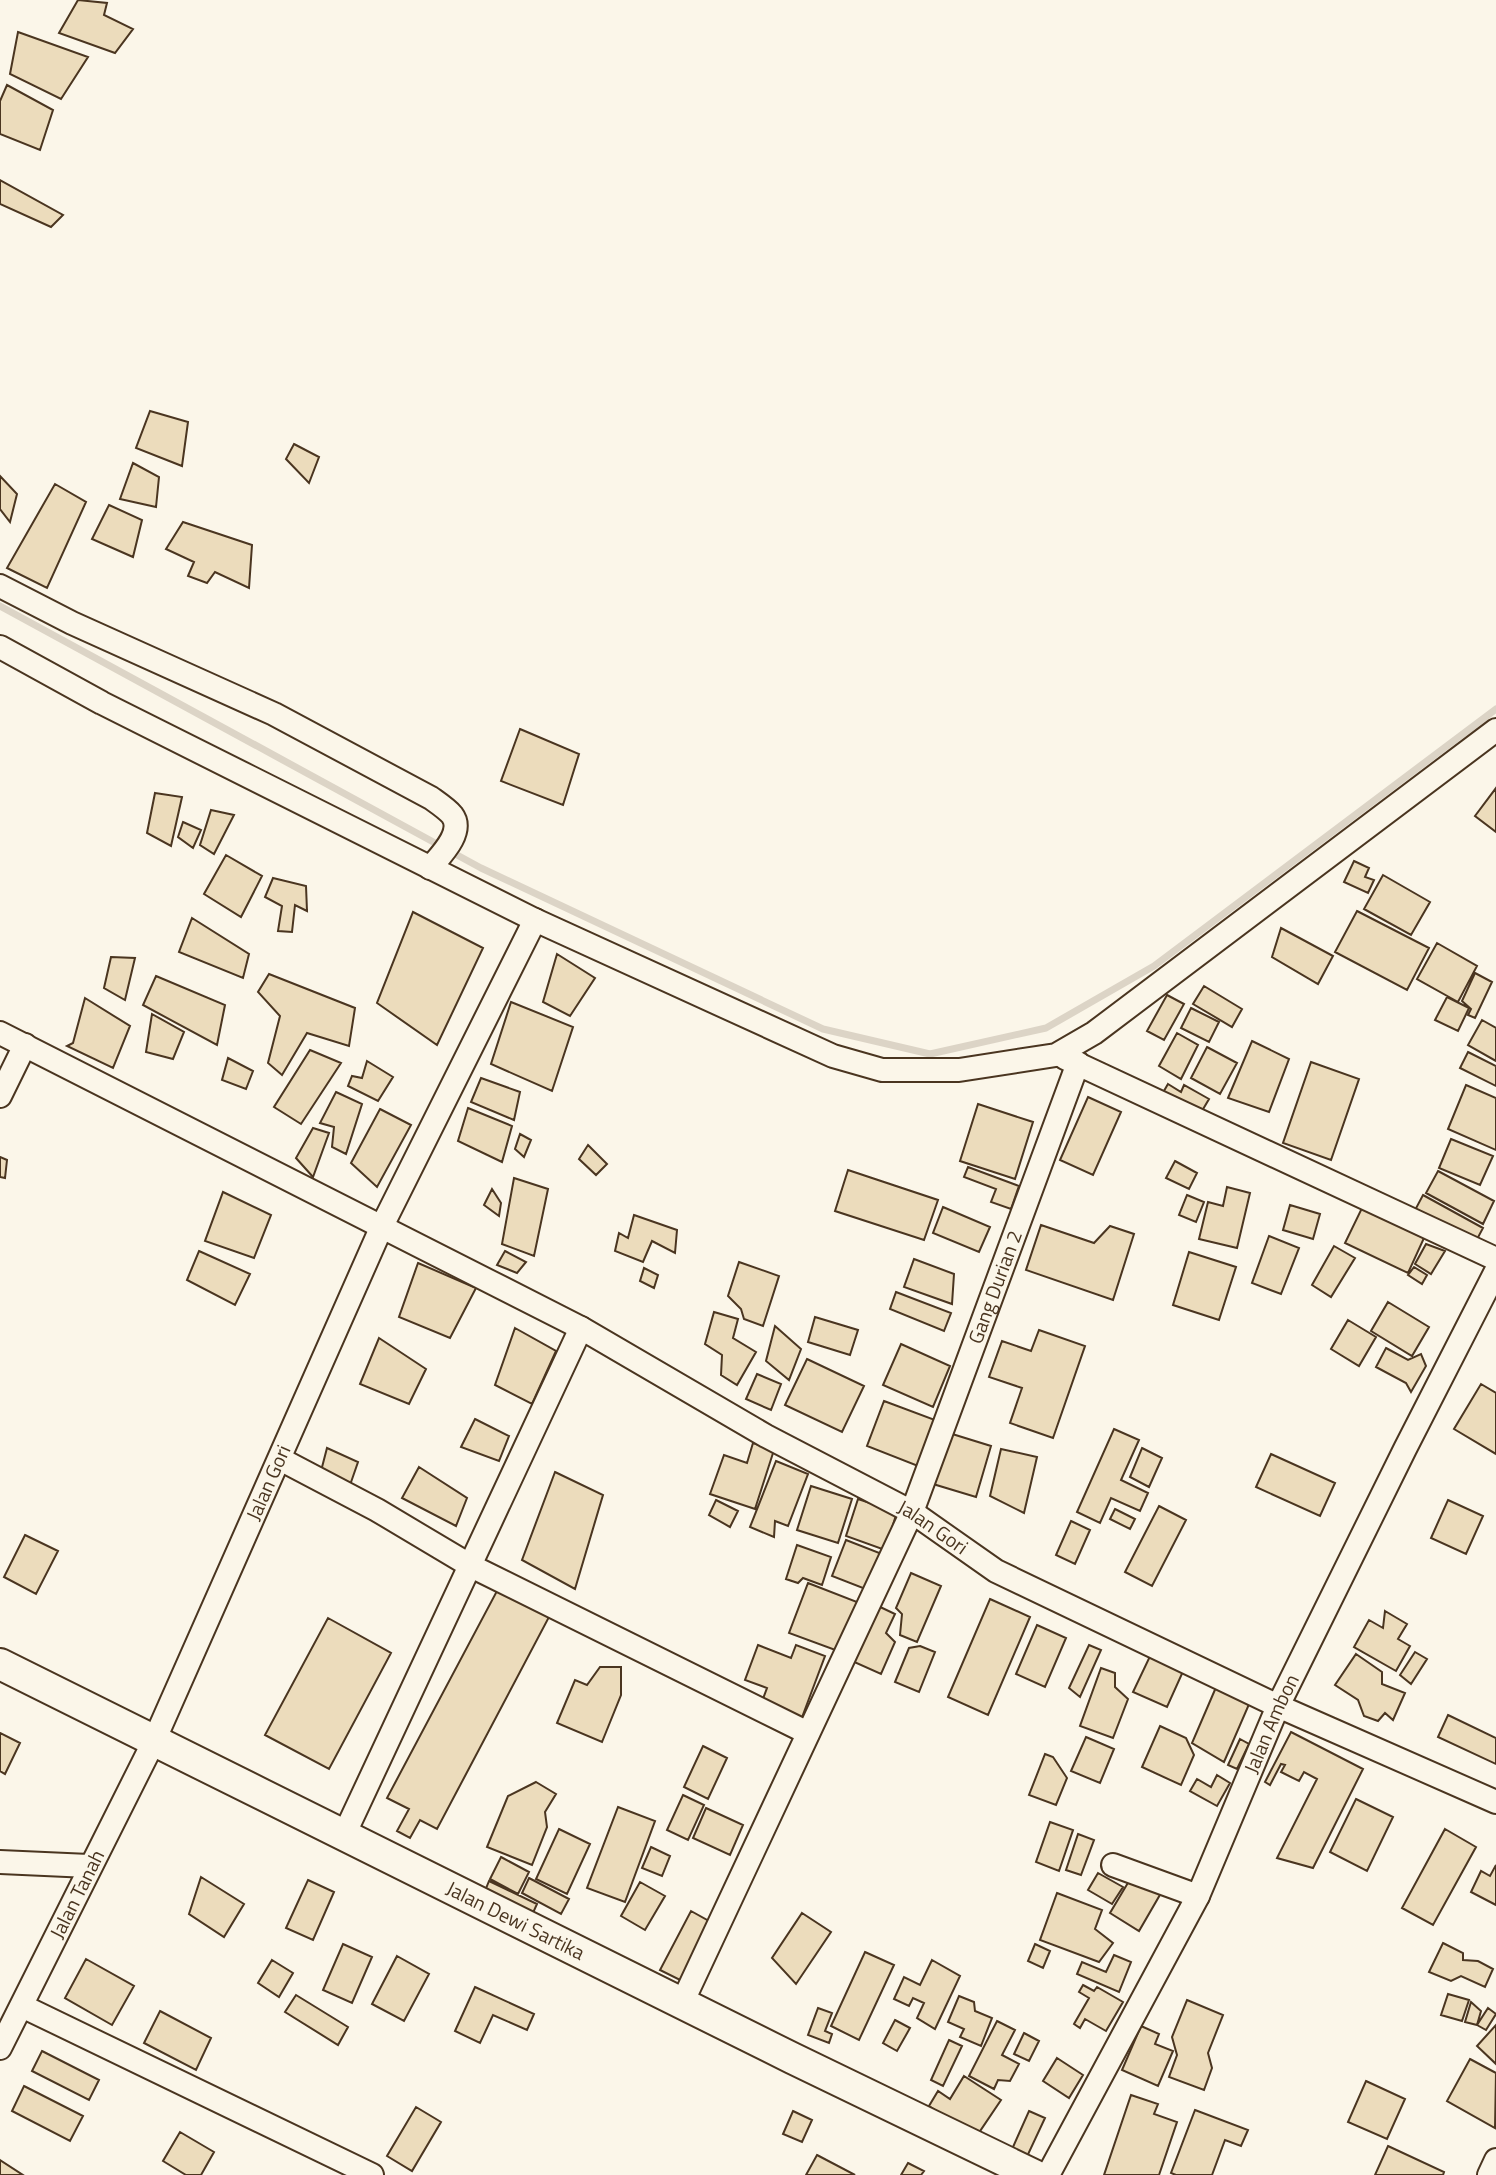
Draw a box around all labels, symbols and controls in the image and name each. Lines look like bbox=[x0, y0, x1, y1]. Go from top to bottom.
street label: Gang Durian 2 bbox=[960, 1226, 1030, 1348]
street label: Jalan Gori bbox=[238, 1440, 298, 1525]
street label: Jalan Gori bbox=[892, 1491, 975, 1562]
street label: Jalan Ambon bbox=[1235, 1668, 1307, 1778]
street label: Jalan Tanah bbox=[41, 1844, 112, 1944]
street label: Jalan Dewi Sartika bbox=[441, 1873, 591, 1968]

